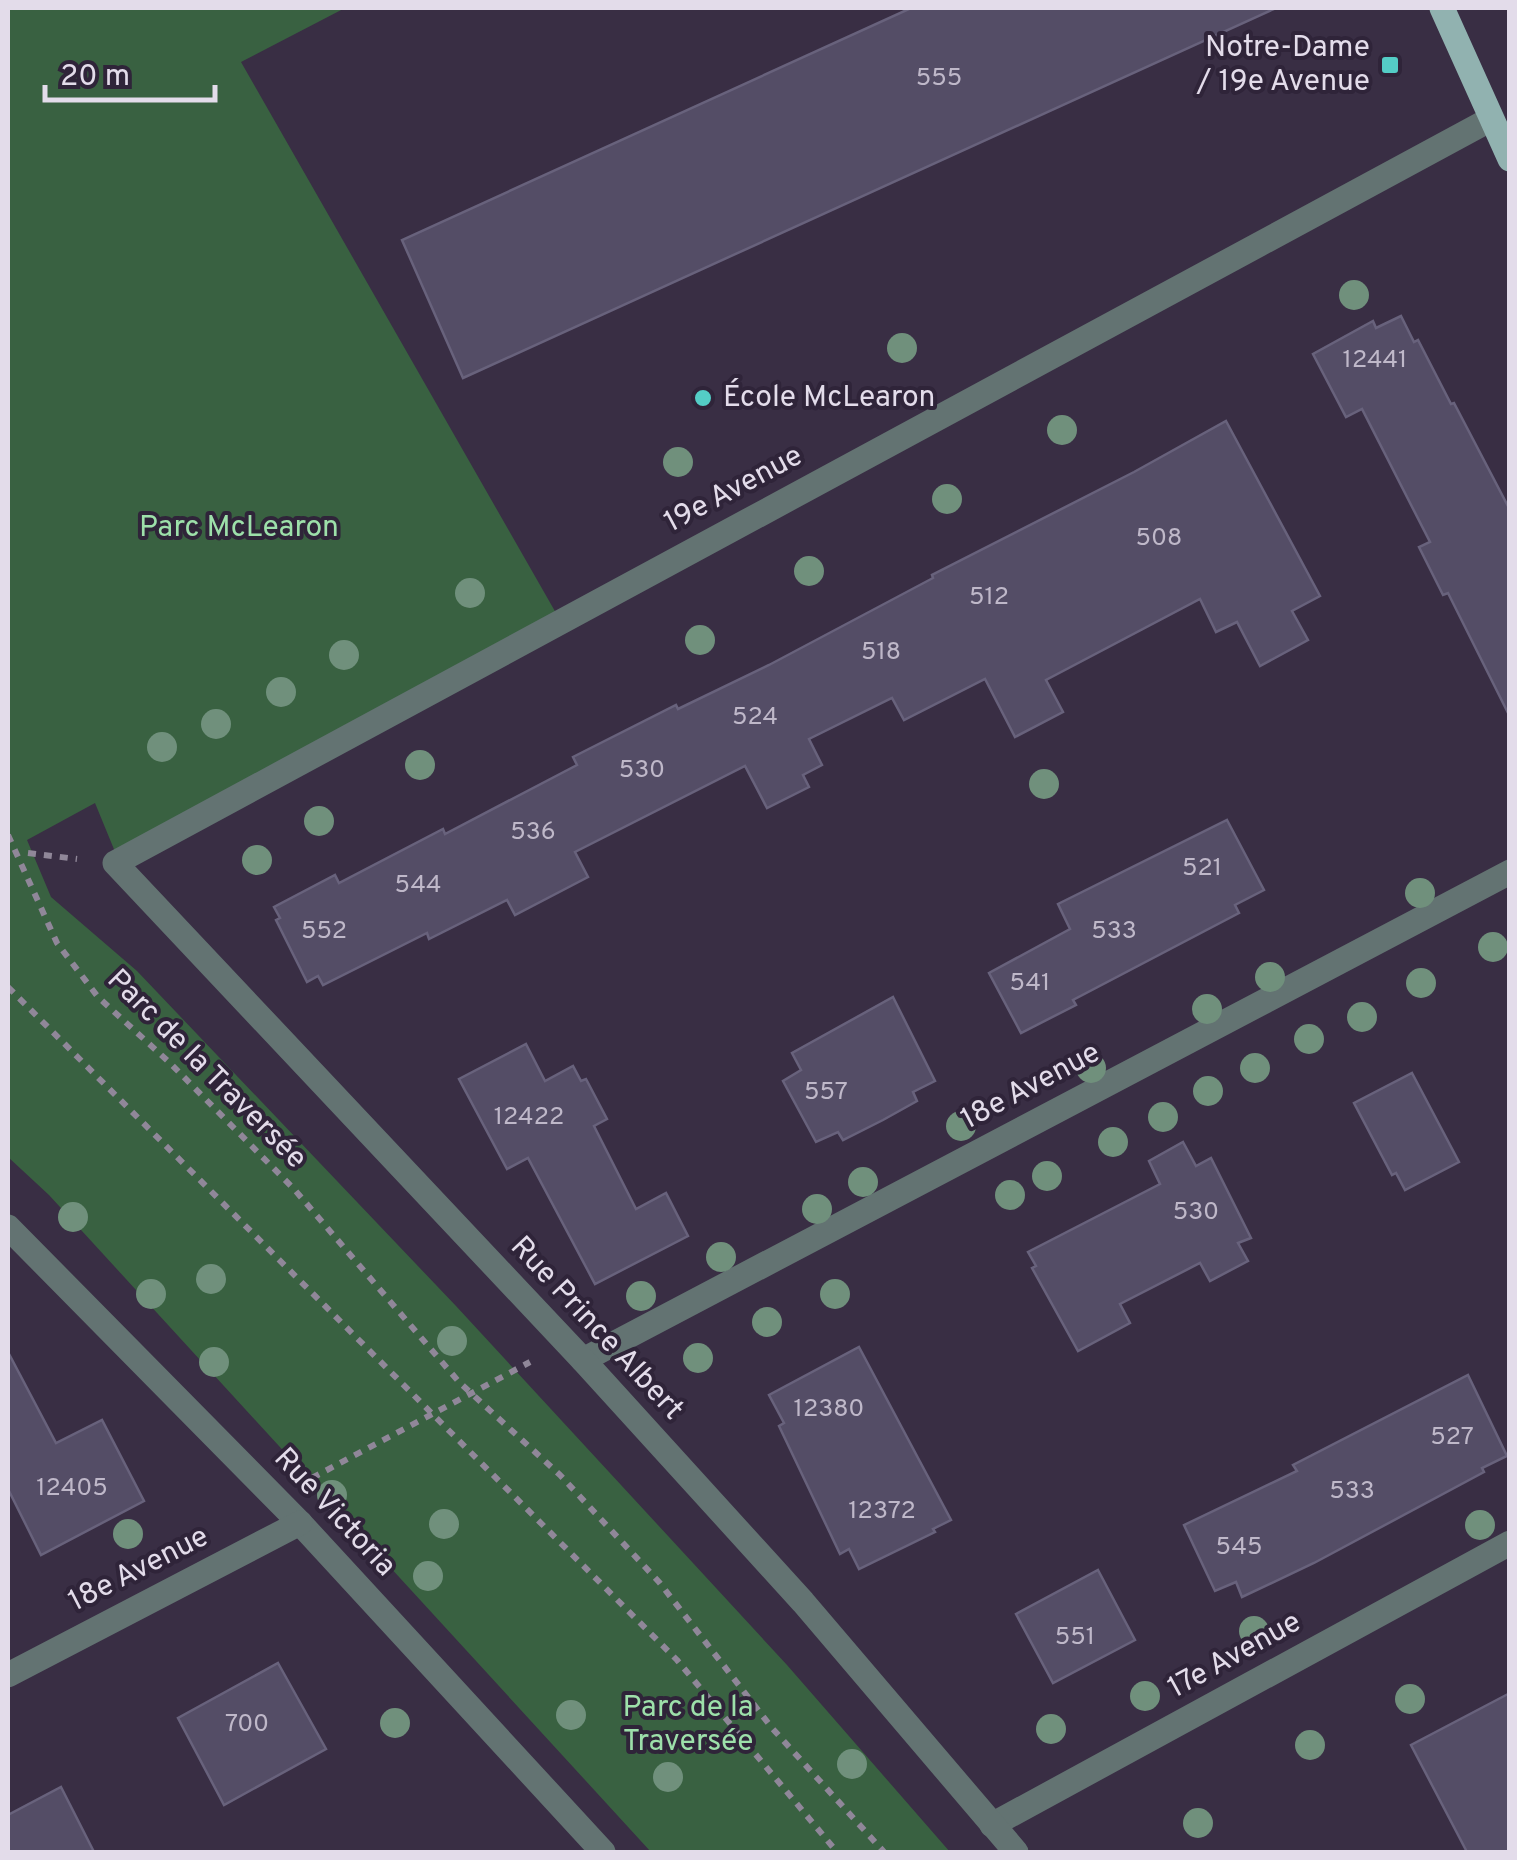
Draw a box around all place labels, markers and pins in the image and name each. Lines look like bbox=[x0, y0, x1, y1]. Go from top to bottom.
place label: Notre-Dame / 19e Avenue bbox=[1196, 30, 1370, 101]
marker: Notre-Dame / 19e Avenue bbox=[1379, 54, 1401, 76]
place label: École McLearon bbox=[723, 378, 935, 417]
marker: École McLearon bbox=[692, 387, 714, 409]

